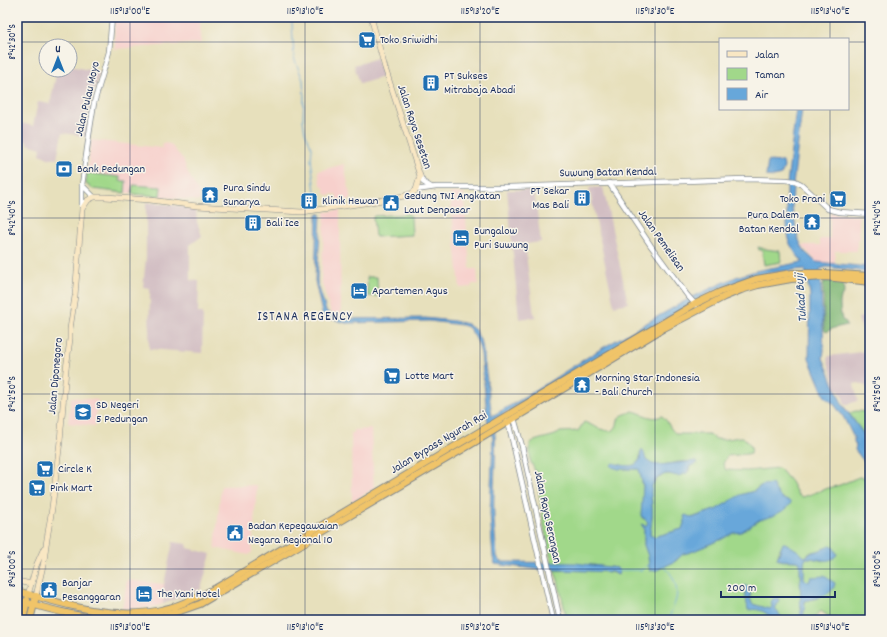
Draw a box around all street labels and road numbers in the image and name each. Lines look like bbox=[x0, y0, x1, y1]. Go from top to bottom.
street label: Jalan Pulau Moyo bbox=[71, 60, 105, 138]
street label: Jalan Raya Sesetan bbox=[392, 83, 436, 172]
street label: Suwung Batan Kendal bbox=[559, 164, 657, 182]
street label: Jalan Pemelisan bbox=[633, 207, 689, 276]
street label: Jalan Diponegoro bbox=[44, 337, 68, 415]
street label: Jalan Bypass Ngurah Rai bbox=[388, 407, 490, 479]
street label: Jalan Raya Serangan bbox=[529, 469, 565, 565]

